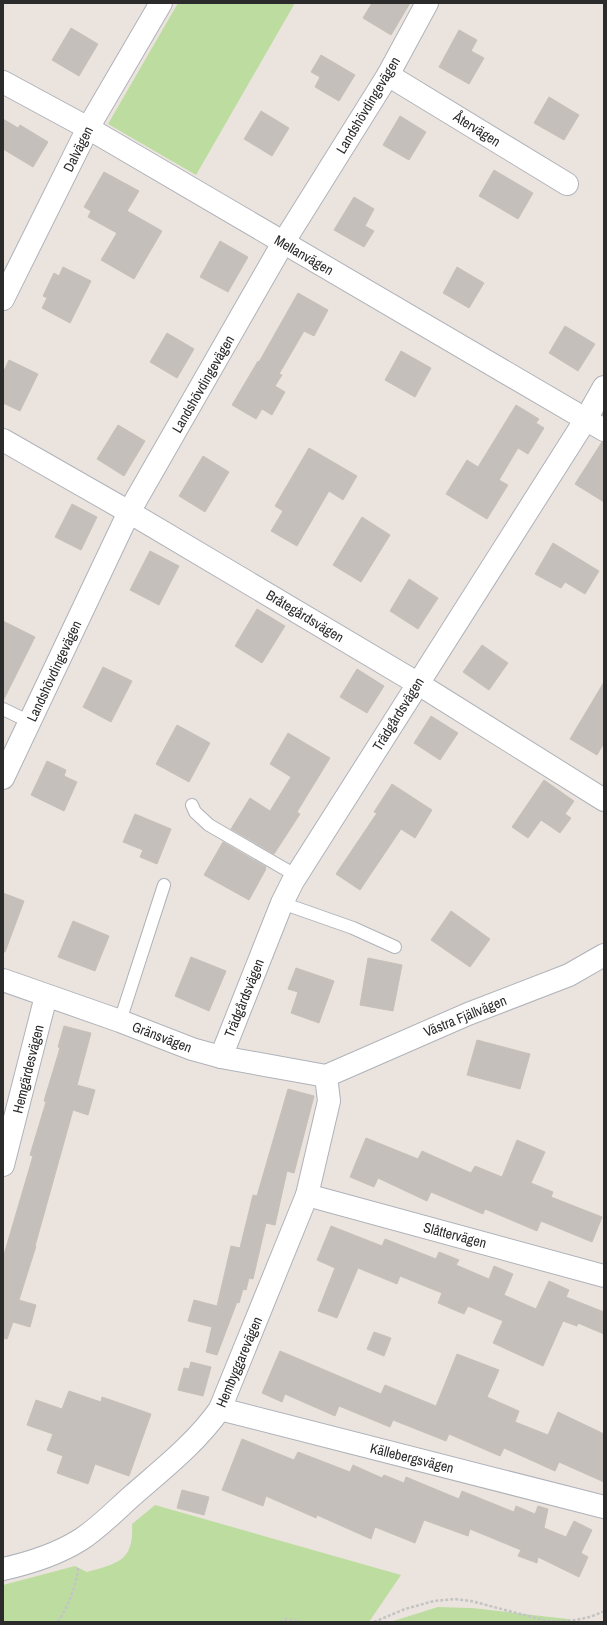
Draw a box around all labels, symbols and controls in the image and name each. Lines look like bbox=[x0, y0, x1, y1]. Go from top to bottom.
street label: Landshövdingevägen bbox=[332, 53, 404, 157]
street label: Återvägen bbox=[449, 107, 504, 151]
street label: Dalvägen bbox=[59, 123, 97, 175]
street label: Mellanvägen bbox=[271, 231, 337, 279]
street label: Landshövdingevägen bbox=[168, 332, 238, 436]
street label: Bråtegårdsvägen bbox=[263, 586, 347, 646]
street label: Landshövdingevägen bbox=[23, 617, 85, 725]
street label: Trädgårdsvägen bbox=[368, 674, 428, 754]
street label: Trädgårdsvägen bbox=[220, 956, 268, 1040]
street label: Västra Fjällvägen bbox=[421, 991, 509, 1041]
street label: Gränsvägen bbox=[130, 1017, 194, 1057]
street label: Hemgärdesvägen bbox=[8, 1023, 48, 1115]
street label: Slåttervägen bbox=[422, 1218, 488, 1252]
street label: Hembyggarevägen bbox=[212, 1314, 266, 1410]
street label: Källebergsvägen bbox=[368, 1439, 456, 1477]

